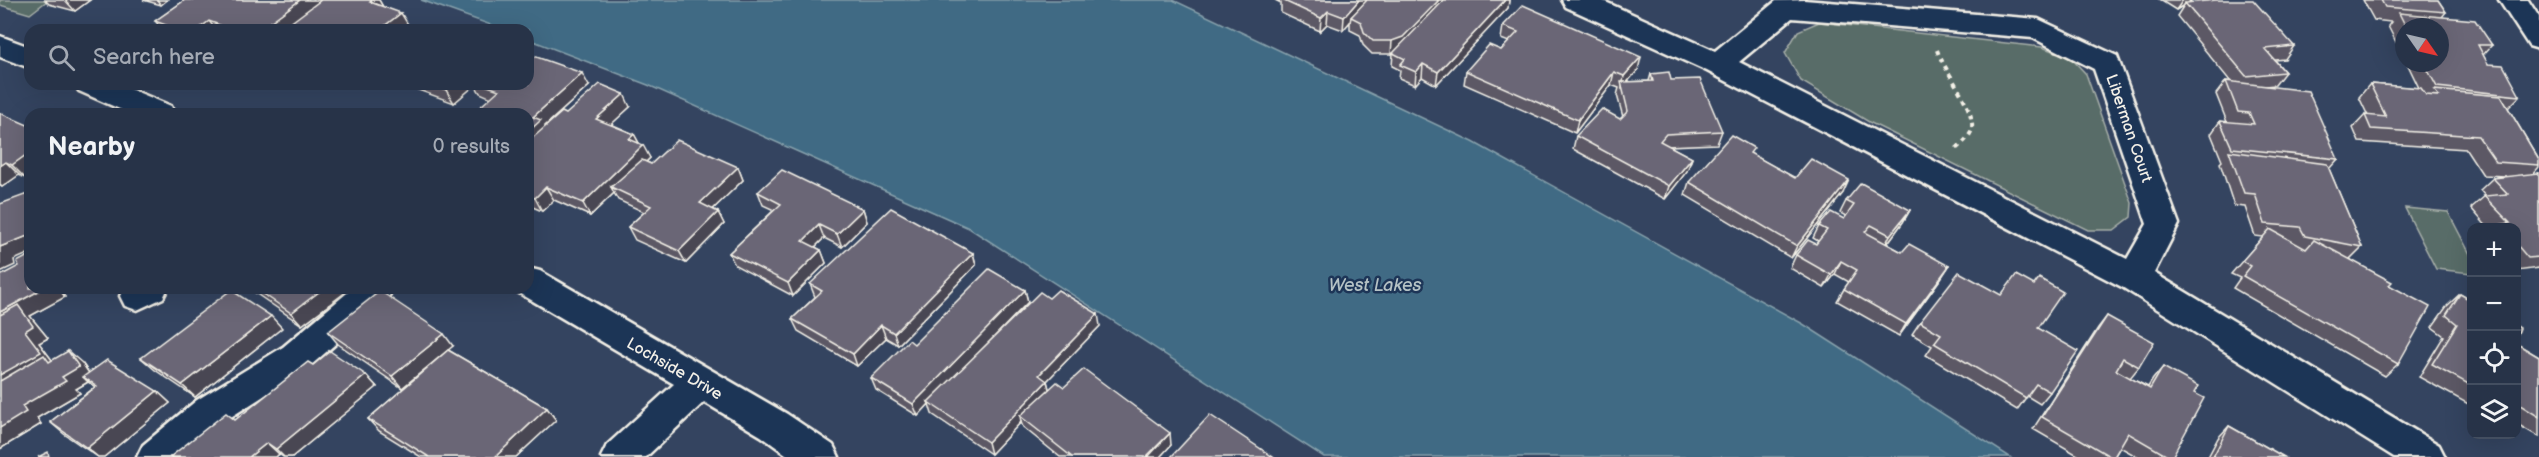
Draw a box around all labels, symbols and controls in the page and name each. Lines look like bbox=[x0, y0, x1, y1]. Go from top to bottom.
north arrow bbox=[2395, 18, 2449, 72]
search box bbox=[24, 24, 534, 90]
icon: search bbox=[45, 41, 78, 74]
text: Search here bbox=[93, 44, 215, 71]
street label: Liberman Court bbox=[2101, 72, 2156, 185]
text: Nearby bbox=[48, 132, 135, 163]
text: 0 results bbox=[433, 135, 510, 159]
map controls bbox=[2467, 223, 2521, 439]
button: + bbox=[2467, 223, 2521, 277]
water label: West Lakes bbox=[1329, 275, 1421, 296]
button: − bbox=[2467, 277, 2521, 331]
button: locate bbox=[2467, 331, 2521, 385]
street label: Lochside Drive bbox=[623, 334, 726, 405]
button: layers bbox=[2467, 385, 2521, 439]

